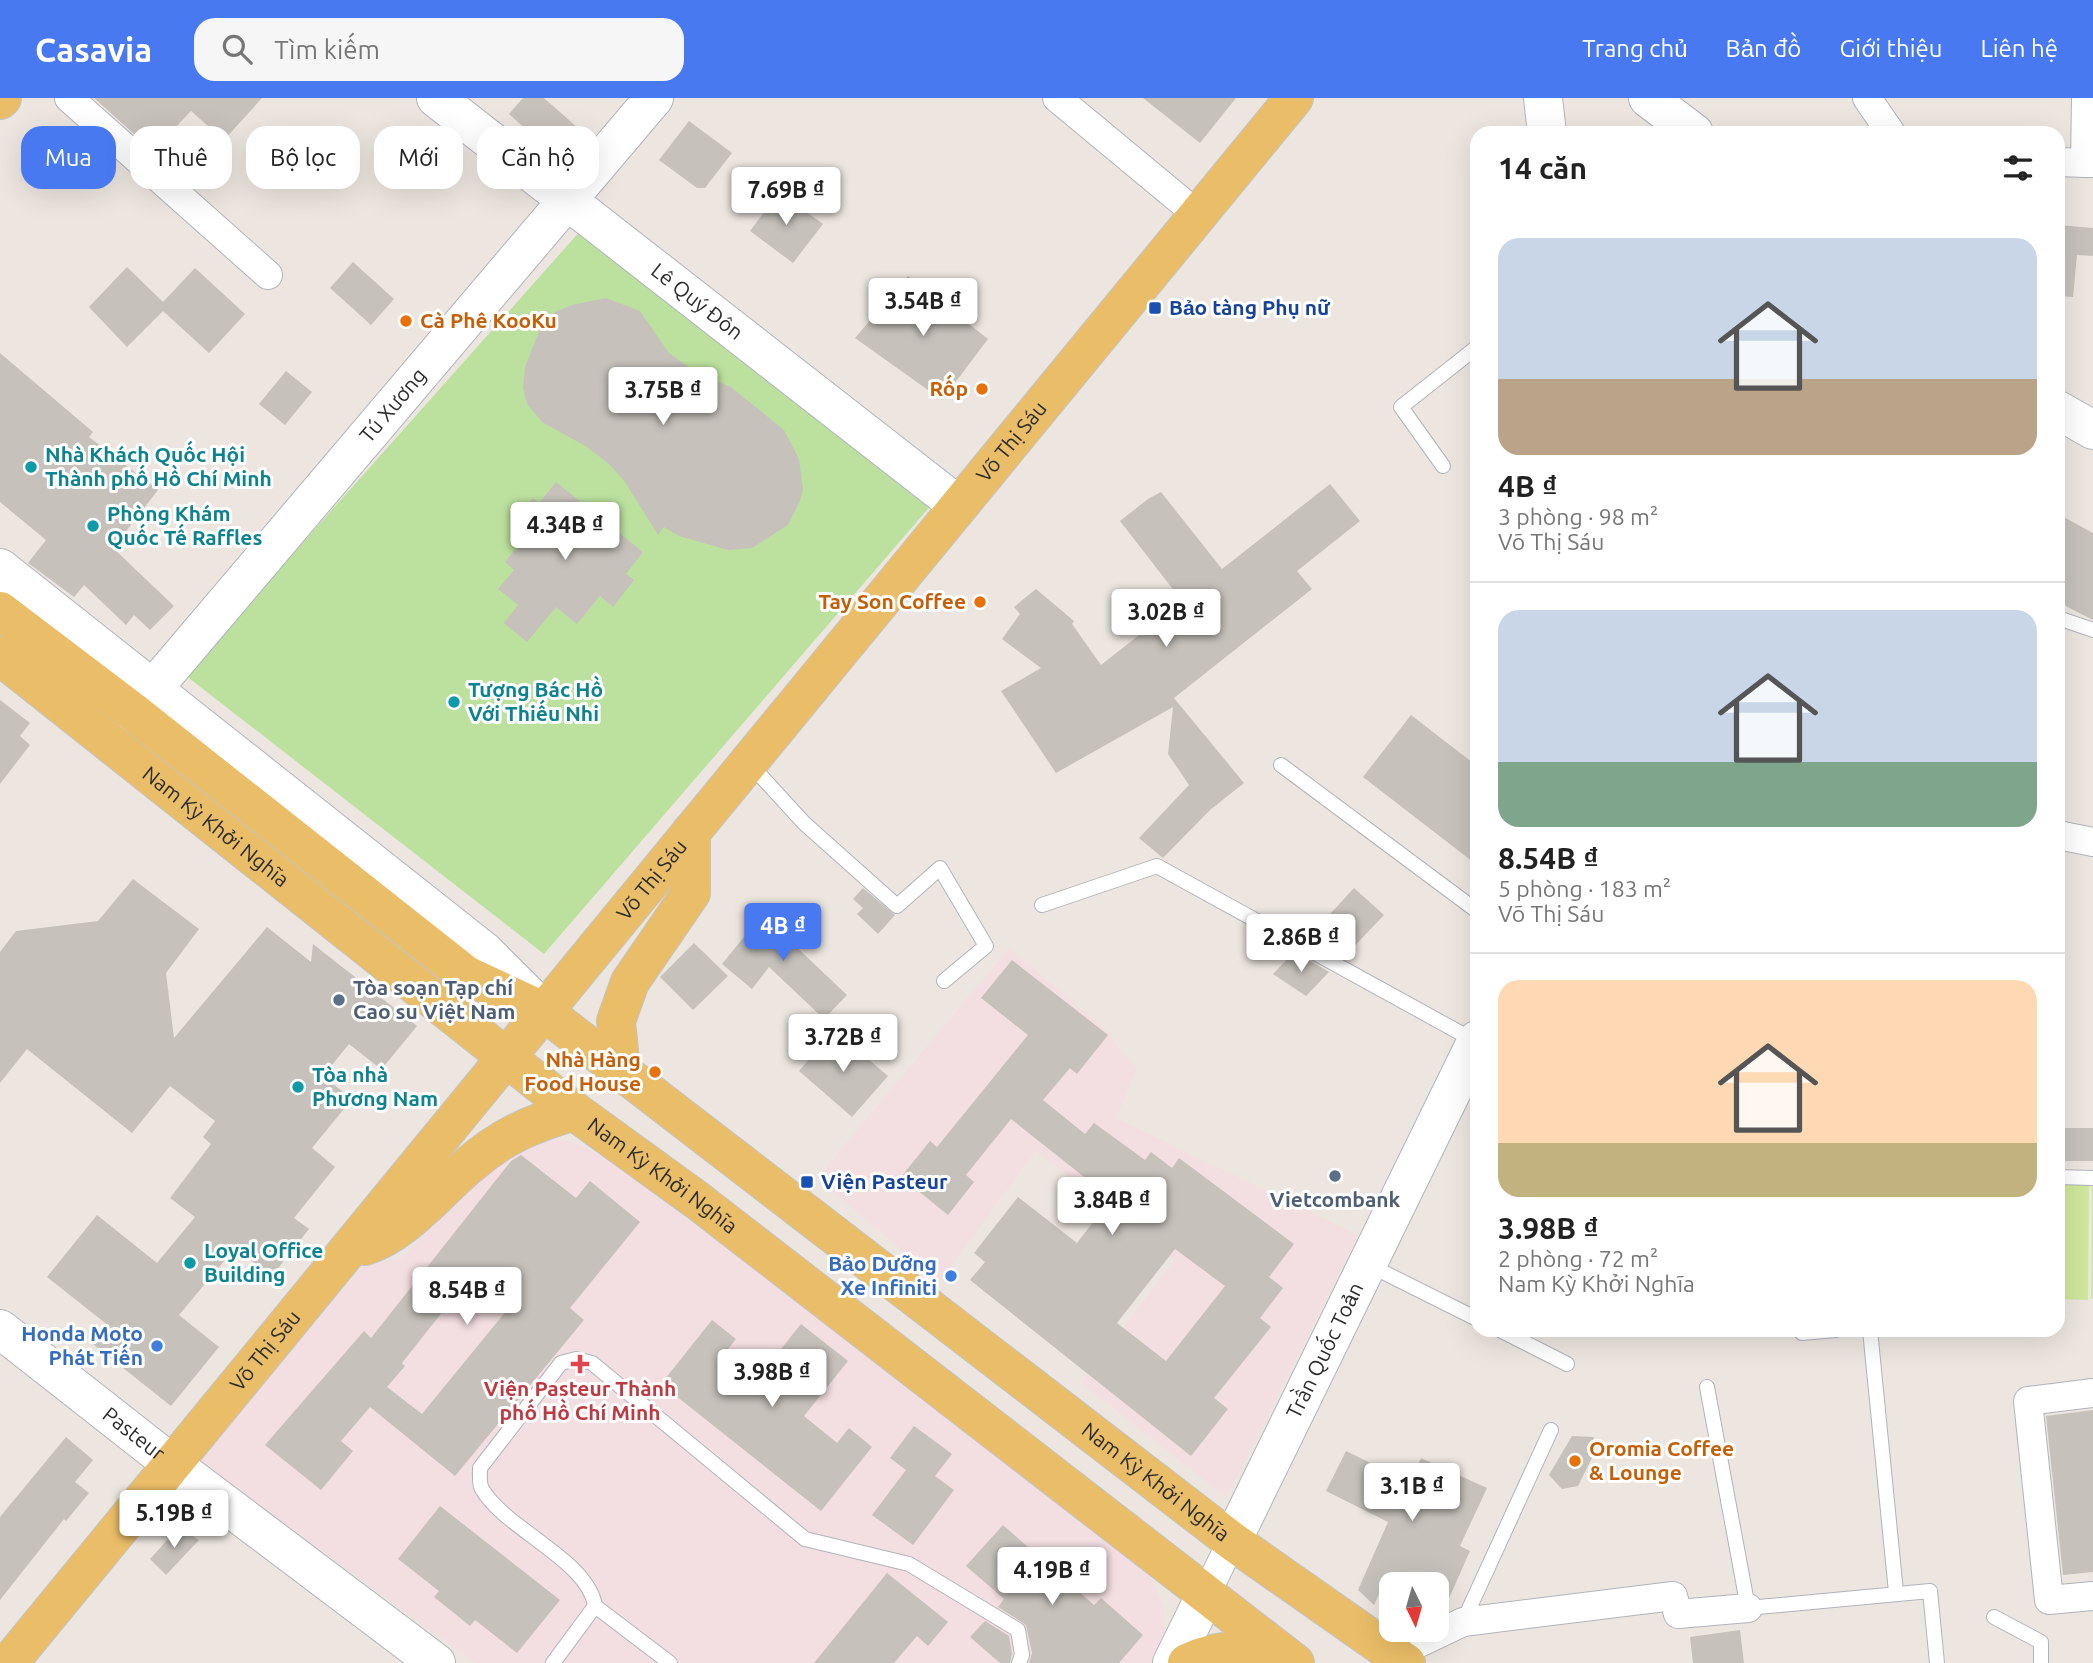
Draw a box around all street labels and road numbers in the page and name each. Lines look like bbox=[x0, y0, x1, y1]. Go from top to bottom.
street label: Lê Quý Đôn bbox=[647, 258, 748, 344]
street label: Tú Xương bbox=[354, 363, 430, 447]
street label: Võ Thị Sáu bbox=[971, 396, 1051, 486]
street label: Nam Kỳ Khởi Nghĩa bbox=[138, 761, 294, 891]
street label: Võ Thị Sáu bbox=[611, 834, 691, 925]
street label: Nam Kỳ Khởi Nghĩa bbox=[583, 1112, 743, 1238]
street label: Trần Quốc Toản bbox=[1281, 1278, 1368, 1422]
street label: Võ Thị Sáu bbox=[225, 1305, 305, 1395]
street label: Pasteur bbox=[99, 1401, 170, 1465]
street label: Nam Kỳ Khởi Nghĩa bbox=[1077, 1417, 1235, 1546]

